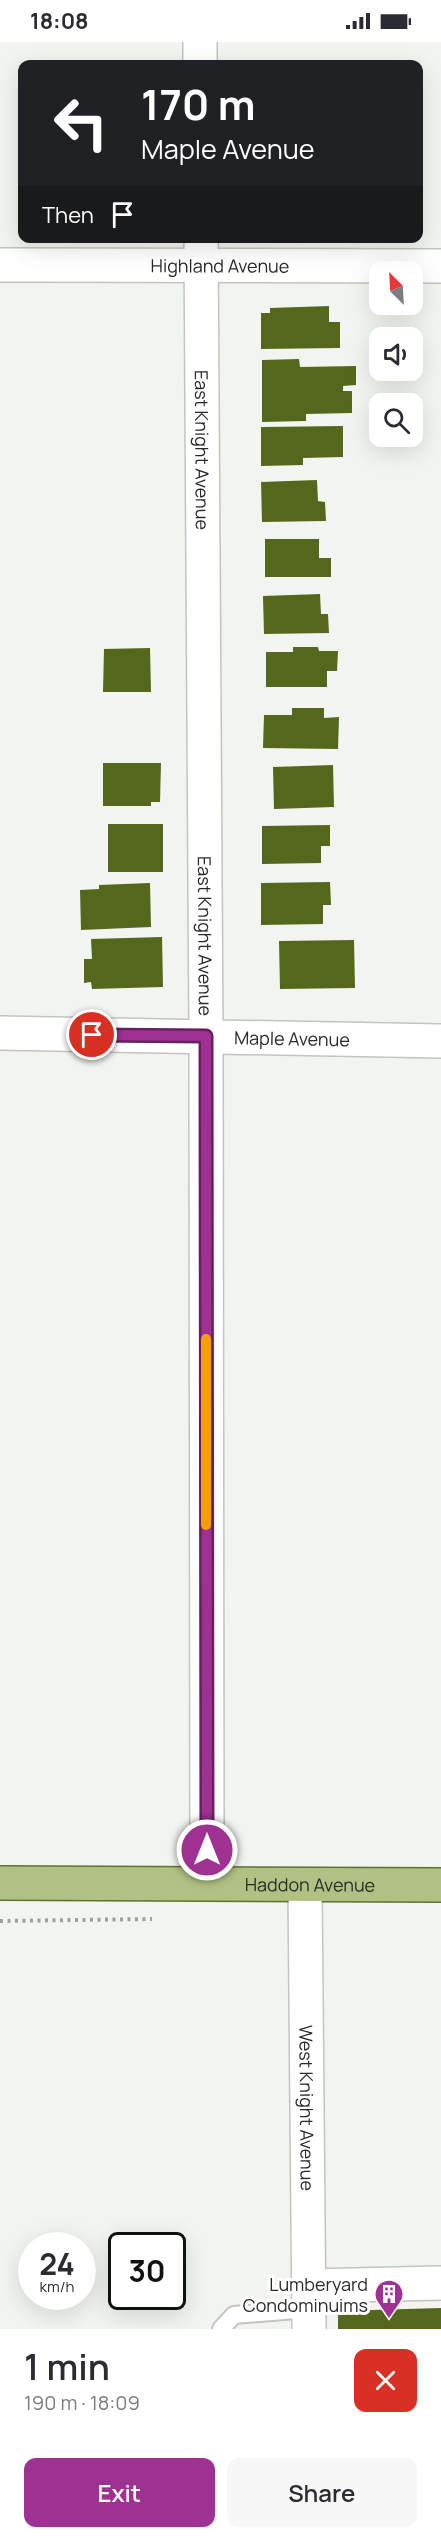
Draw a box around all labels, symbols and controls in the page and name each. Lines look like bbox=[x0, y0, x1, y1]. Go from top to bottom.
text: 18:08 bbox=[30, 6, 89, 36]
text: 170 m bbox=[141, 75, 256, 133]
icon: left bbox=[42, 84, 120, 162]
text: Maple Avenue bbox=[141, 130, 315, 167]
icon: arrive bbox=[106, 198, 139, 231]
text: Then bbox=[42, 200, 94, 230]
street label: Highland Avenue bbox=[151, 253, 289, 278]
north arrow bbox=[369, 261, 423, 315]
map controls bbox=[369, 261, 423, 447]
button: sound bbox=[369, 327, 423, 381]
street label: East Knight Avenue bbox=[190, 370, 215, 530]
button: search bbox=[369, 393, 423, 447]
street label: East Knight Avenue bbox=[193, 856, 218, 1016]
pin bbox=[66, 1009, 117, 1060]
icon: arrive bbox=[75, 1018, 108, 1051]
street label: Maple Avenue bbox=[234, 1025, 350, 1051]
position arrow bbox=[175, 1818, 239, 1882]
street label: Haddon Avenue bbox=[245, 1872, 375, 1897]
street label: West Knight Avenue bbox=[294, 2025, 320, 2191]
speed limit sign: 30 bbox=[108, 2232, 186, 2310]
text: 24 bbox=[39, 2243, 75, 2284]
place label: Lumberyard Condominuims bbox=[243, 2272, 368, 2317]
text: km/h bbox=[40, 2276, 74, 2297]
building icon: Lumberyard Condominuims bbox=[373, 2278, 405, 2320]
text: 1 min bbox=[24, 2342, 110, 2391]
button: close bbox=[354, 2349, 417, 2412]
text: 190 m · 18:09 bbox=[24, 2389, 140, 2416]
button: Exit bbox=[24, 2458, 215, 2527]
button: Share bbox=[227, 2458, 417, 2527]

